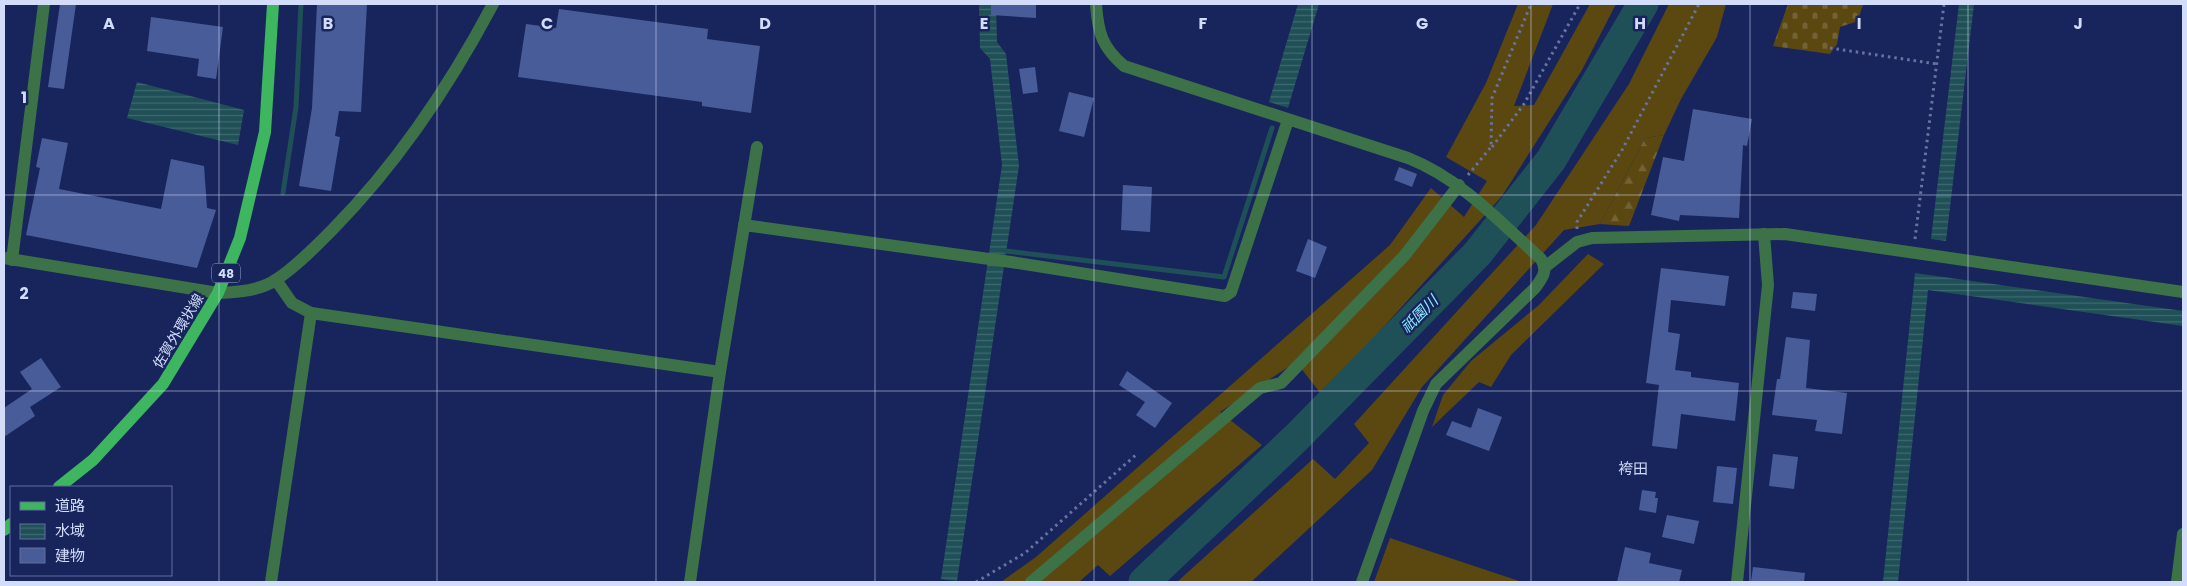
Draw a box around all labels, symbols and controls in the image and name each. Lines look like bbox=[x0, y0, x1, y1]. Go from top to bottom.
text: A bbox=[103, 12, 115, 35]
text: B bbox=[323, 12, 333, 35]
text: C bbox=[541, 12, 553, 35]
text: D bbox=[759, 12, 771, 35]
text: E bbox=[980, 12, 988, 35]
text: F bbox=[1199, 12, 1208, 35]
text: G bbox=[1416, 12, 1428, 35]
text: H bbox=[1634, 12, 1646, 35]
text: I bbox=[1857, 12, 1861, 35]
text: J bbox=[2073, 12, 2083, 35]
text: 1 bbox=[21, 86, 27, 109]
road number: 48 bbox=[212, 264, 240, 282]
text: 2 bbox=[19, 282, 29, 305]
water label: 祇園川 bbox=[1396, 289, 1444, 337]
street label: 佐賀外環状線 bbox=[148, 290, 208, 372]
district label: 袴田 bbox=[1618, 458, 1648, 479]
legend bbox=[10, 486, 172, 576]
text: 道路 bbox=[55, 495, 85, 516]
text: 水域 bbox=[55, 520, 85, 541]
text: 建物 bbox=[55, 545, 85, 566]

